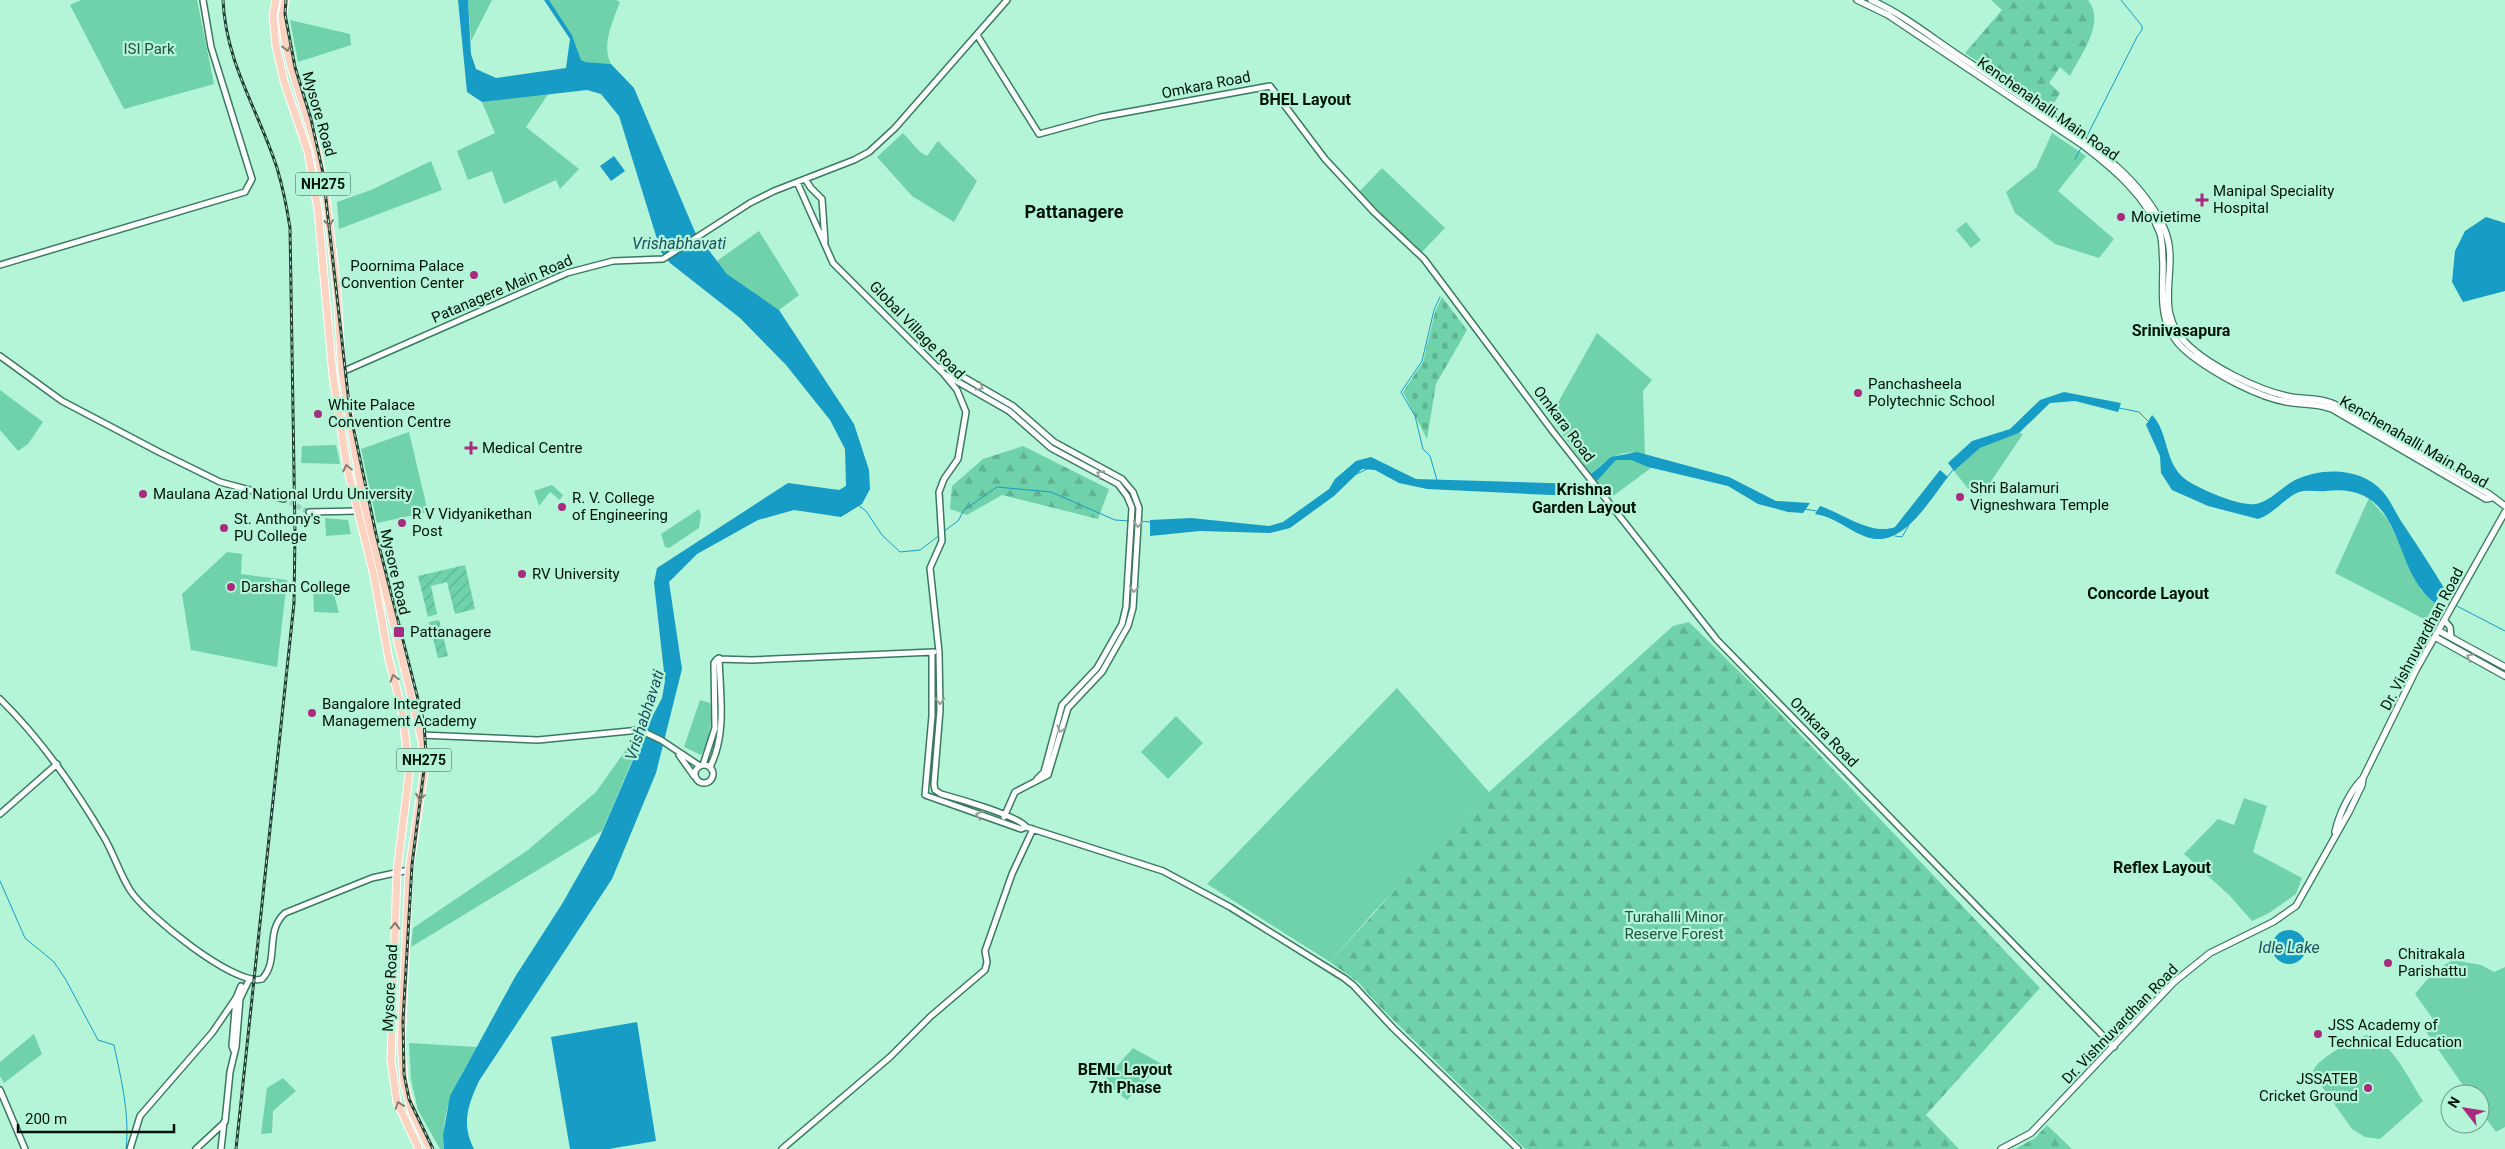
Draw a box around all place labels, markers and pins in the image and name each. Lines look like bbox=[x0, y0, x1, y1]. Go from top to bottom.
place label: Manipal Speciality Hospital bbox=[2213, 182, 2334, 217]
marker: Manipal Speciality Hospital bbox=[2195, 193, 2209, 207]
place label: Movietime bbox=[2131, 208, 2201, 226]
marker: Movietime bbox=[2115, 211, 2127, 223]
place label: Poornima Palace Convention Center bbox=[341, 257, 464, 292]
marker: Poornima Palace Convention Center bbox=[468, 269, 480, 281]
place label: Panchasheela Polytechnic School bbox=[1868, 375, 1995, 410]
marker: Panchasheela Polytechnic School bbox=[1852, 387, 1864, 399]
place label: White Palace Convention Centre bbox=[328, 396, 451, 431]
marker: White Palace Convention Centre bbox=[312, 408, 324, 420]
place label: Medical Centre bbox=[482, 439, 582, 457]
marker: Medical Centre bbox=[464, 441, 478, 455]
place label: Shri Balamuri Vigneshwara Temple bbox=[1970, 479, 2109, 514]
place label: Maulana Azad National Urdu University bbox=[153, 485, 412, 503]
marker: Maulana Azad National Urdu University bbox=[137, 488, 149, 500]
place label: R. V. College of Engineering bbox=[572, 489, 668, 524]
marker: Shri Balamuri Vigneshwara Temple bbox=[1954, 491, 1966, 503]
marker: R. V. College of Engineering bbox=[556, 501, 568, 513]
place label: R V Vidyanikethan Post bbox=[412, 505, 532, 540]
place label: St. Anthony's PU College bbox=[234, 510, 321, 545]
marker: R V Vidyanikethan Post bbox=[396, 517, 408, 529]
marker: St. Anthony's PU College bbox=[218, 522, 230, 534]
place label: RV University bbox=[532, 565, 620, 583]
marker: RV University bbox=[516, 568, 528, 580]
place label: Darshan College bbox=[241, 578, 350, 596]
marker: Darshan College bbox=[225, 581, 237, 593]
place label: Pattanagere bbox=[410, 623, 491, 641]
marker: Pattanagere bbox=[392, 625, 406, 639]
place label: Bangalore Integrated Management Academy bbox=[322, 695, 477, 730]
marker: Bangalore Integrated Management Academy bbox=[306, 707, 318, 719]
place label: Chitrakala Parishattu bbox=[2398, 945, 2467, 980]
marker: Chitrakala Parishattu bbox=[2382, 957, 2394, 969]
place label: JSS Academy of Technical Education bbox=[2328, 1016, 2462, 1051]
marker: JSS Academy of Technical Education bbox=[2312, 1028, 2324, 1040]
place label: JSSATEB Cricket Ground bbox=[2259, 1070, 2358, 1105]
marker: JSSATEB Cricket Ground bbox=[2362, 1082, 2374, 1094]

